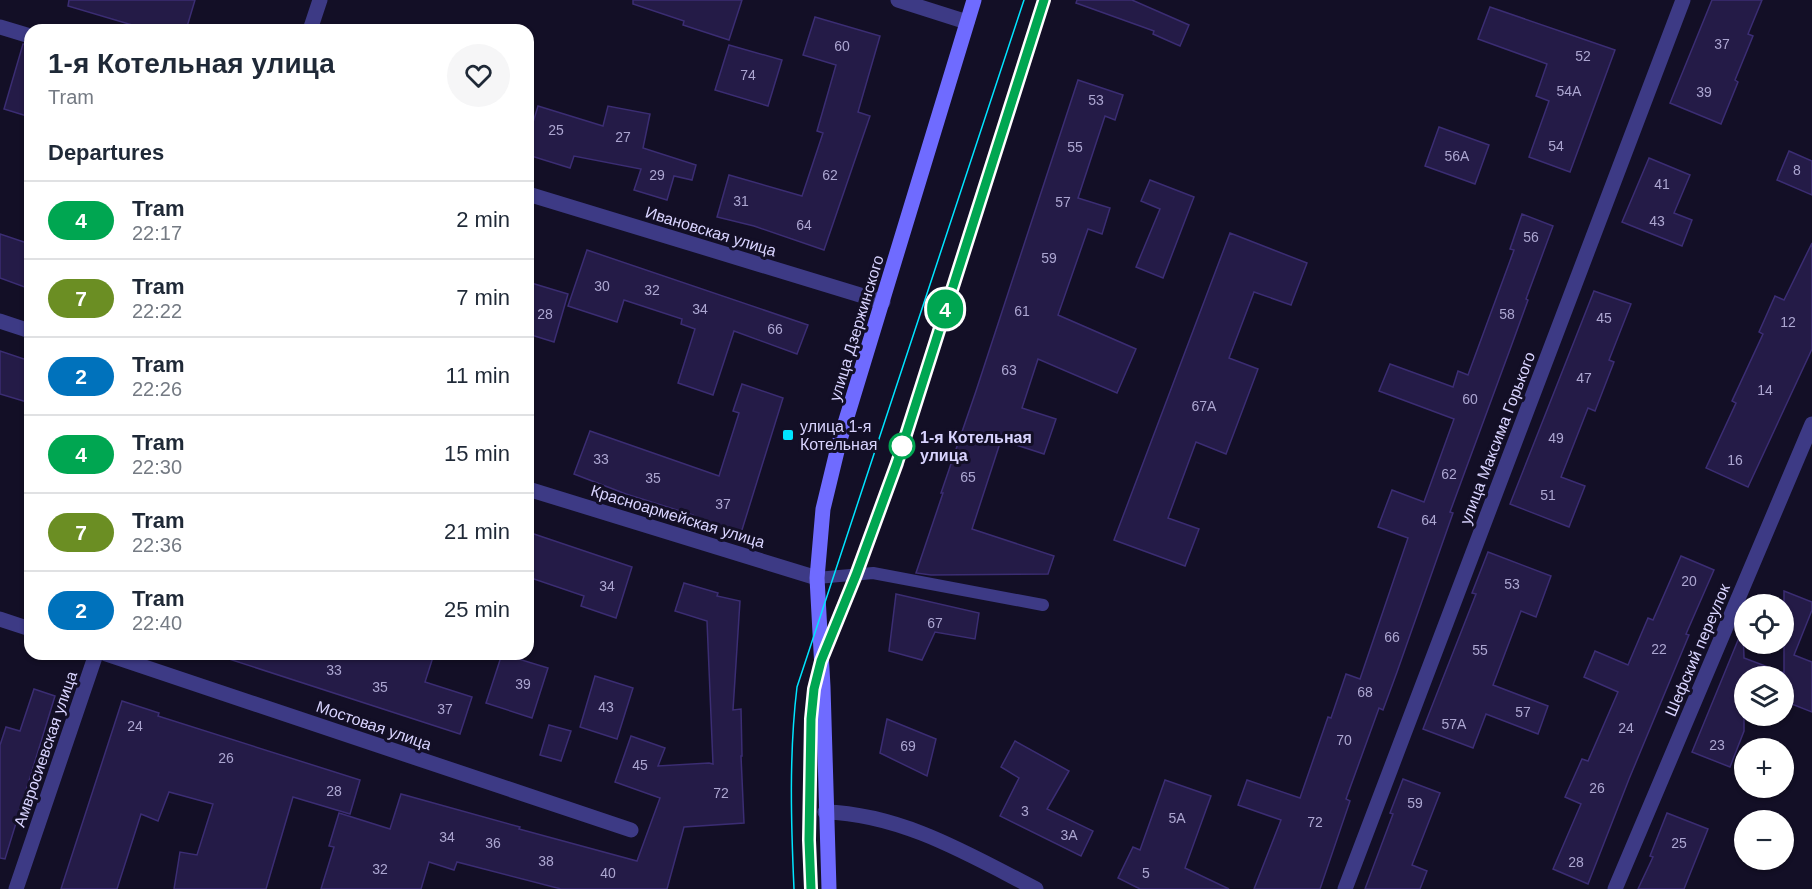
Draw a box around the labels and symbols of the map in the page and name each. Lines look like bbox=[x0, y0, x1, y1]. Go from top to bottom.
house number: 37 bbox=[1714, 36, 1730, 52]
house number: 60 bbox=[834, 38, 850, 54]
house number: 52 bbox=[1575, 48, 1591, 64]
house number: 74 bbox=[740, 67, 756, 83]
house number: 54А bbox=[1557, 83, 1582, 99]
house number: 39 bbox=[1696, 84, 1712, 100]
house number: 53 bbox=[1088, 92, 1104, 108]
house number: 25 bbox=[548, 122, 564, 138]
house number: 27 bbox=[615, 129, 631, 145]
house number: 54 bbox=[1548, 138, 1564, 154]
house number: 55 bbox=[1067, 139, 1083, 155]
house number: 56А bbox=[1445, 148, 1470, 164]
house number: 8 bbox=[1793, 162, 1801, 178]
house number: 29 bbox=[649, 167, 665, 183]
house number: 62 bbox=[822, 167, 838, 183]
house number: 41 bbox=[1654, 176, 1670, 192]
house number: 31 bbox=[733, 193, 749, 209]
house number: 57 bbox=[1055, 194, 1071, 210]
street label: Ивановская улица bbox=[643, 203, 779, 260]
house number: 43 bbox=[1649, 213, 1665, 229]
house number: 64 bbox=[796, 217, 812, 233]
house number: 56 bbox=[1523, 229, 1539, 245]
house number: 59 bbox=[1041, 250, 1057, 266]
street label: улица Дзержинского bbox=[826, 253, 887, 403]
house number: 30 bbox=[594, 278, 610, 294]
house number: 32 bbox=[644, 282, 660, 298]
line badge: 4 bbox=[926, 290, 964, 328]
house number: 34 bbox=[692, 301, 708, 317]
house number: 61 bbox=[1014, 303, 1030, 319]
house number: 28 bbox=[537, 306, 553, 322]
house number: 58 bbox=[1499, 306, 1515, 322]
house number: 45 bbox=[1596, 310, 1612, 326]
house number: 12 bbox=[1780, 314, 1796, 330]
house number: 66 bbox=[767, 321, 783, 337]
street label: улица Максима Горького bbox=[1457, 349, 1538, 527]
house number: 63 bbox=[1001, 362, 1017, 378]
house number: 47 bbox=[1576, 370, 1592, 386]
house number: 14 bbox=[1757, 382, 1773, 398]
house number: 60 bbox=[1462, 391, 1478, 407]
house number: 67А bbox=[1192, 398, 1217, 414]
place label: улица 1-я Котельная bbox=[800, 418, 877, 453]
marker: улица 1-я Котельная bbox=[781, 428, 795, 442]
place label: 1-я Котельная улица bbox=[920, 429, 1032, 464]
house number: 49 bbox=[1548, 430, 1564, 446]
marker: 1-я Котельная улица bbox=[889, 433, 915, 459]
house number: 33 bbox=[593, 451, 609, 467]
house number: 16 bbox=[1727, 452, 1743, 468]
house number: 62 bbox=[1441, 466, 1457, 482]
house number: 65 bbox=[960, 469, 976, 485]
house number: 35 bbox=[645, 470, 661, 486]
street label: Красноармейская улица bbox=[589, 482, 767, 551]
house number: 51 bbox=[1540, 487, 1556, 503]
house number: 37 bbox=[715, 496, 731, 512]
house number: 64 bbox=[1421, 512, 1437, 528]
house number: 20 bbox=[1681, 573, 1697, 589]
house number: 53 bbox=[1504, 576, 1520, 592]
house number: 34 bbox=[599, 578, 615, 594]
street label: Шефский переулок bbox=[1662, 580, 1733, 719]
house number: 67 bbox=[927, 615, 943, 631]
house number: 66 bbox=[1384, 629, 1400, 645]
house number: 22 bbox=[1651, 641, 1667, 657]
house number: 55 bbox=[1472, 642, 1488, 658]
house number: 33 bbox=[326, 662, 342, 678]
street label: Амвросиевская улица bbox=[11, 669, 80, 829]
house number: 39 bbox=[515, 676, 531, 692]
house number: 35 bbox=[372, 679, 388, 695]
house number: 68 bbox=[1357, 684, 1373, 700]
street label: Мостовая улица bbox=[314, 698, 434, 753]
house number: 43 bbox=[598, 699, 614, 715]
house number: 37 bbox=[437, 701, 453, 717]
house number: 57 bbox=[1515, 704, 1531, 720]
house number: 57А bbox=[1442, 716, 1467, 732]
house number: 24 bbox=[127, 718, 143, 734]
house number: 24 bbox=[1618, 720, 1634, 736]
house number: 70 bbox=[1336, 732, 1352, 748]
house number: 23 bbox=[1709, 737, 1725, 753]
house number: 69 bbox=[900, 738, 916, 754]
house number: 26 bbox=[218, 750, 234, 766]
house number: 45 bbox=[632, 757, 648, 773]
house number: 26 bbox=[1589, 780, 1605, 796]
house number: 28 bbox=[326, 783, 342, 799]
house number: 72 bbox=[713, 785, 729, 801]
house number: 59 bbox=[1407, 795, 1423, 811]
house number: 3 bbox=[1021, 803, 1029, 819]
house number: 5А bbox=[1168, 810, 1186, 826]
house number: 72 bbox=[1307, 814, 1323, 830]
house number: 3А bbox=[1060, 827, 1078, 843]
house number: 34 bbox=[439, 829, 455, 845]
house number: 36 bbox=[485, 835, 501, 851]
house number: 25 bbox=[1671, 835, 1687, 851]
house number: 38 bbox=[538, 853, 554, 869]
house number: 28 bbox=[1568, 854, 1584, 870]
house number: 32 bbox=[372, 861, 388, 877]
house number: 40 bbox=[600, 865, 616, 881]
house number: 5 bbox=[1142, 865, 1150, 881]

